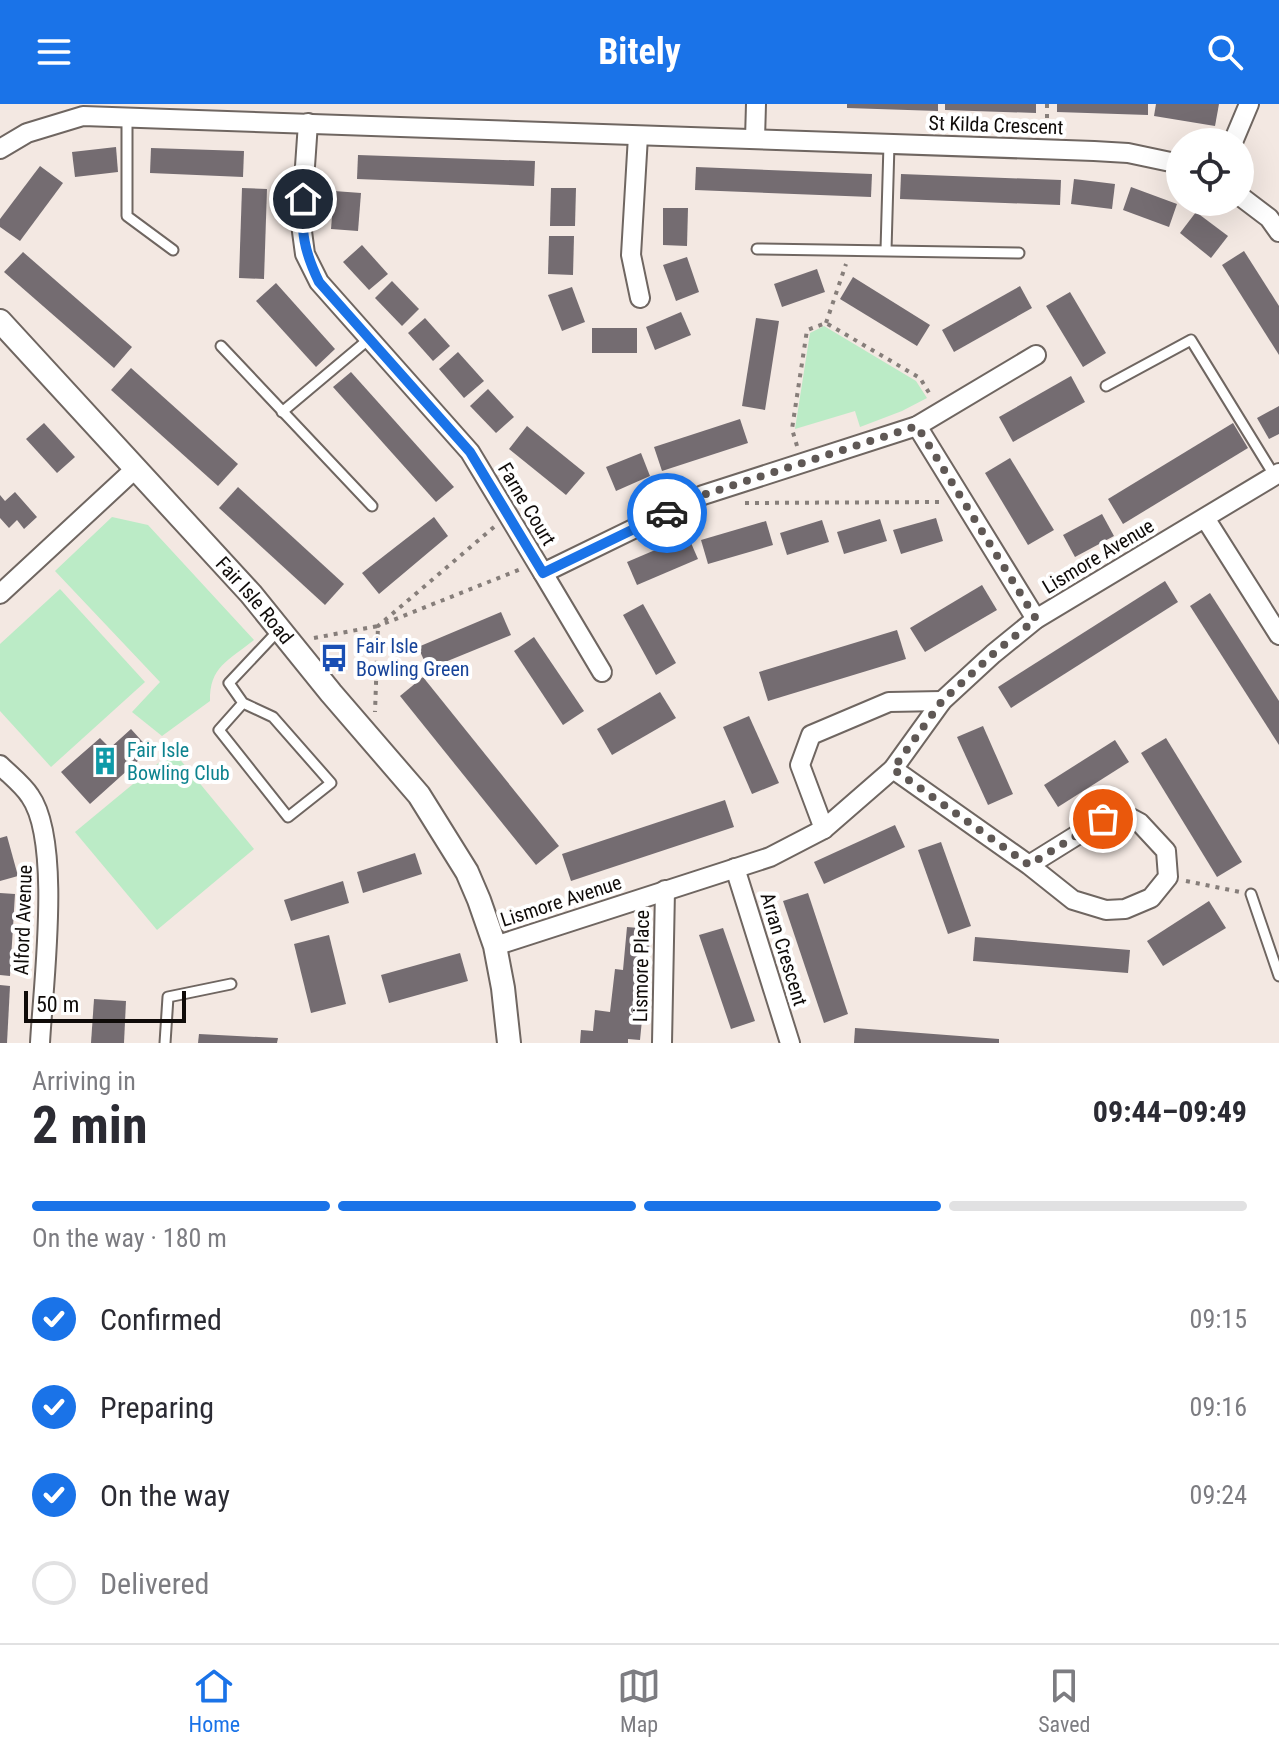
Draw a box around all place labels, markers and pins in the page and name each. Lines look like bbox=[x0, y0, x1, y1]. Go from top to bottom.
pin bbox=[269, 165, 337, 233]
place label: Fair Isle Bowling Green bbox=[356, 634, 469, 681]
bus stop icon: Fair Isle Bowling Green bbox=[319, 643, 349, 673]
place label: Fair Isle Bowling Club bbox=[127, 738, 230, 785]
building icon: Fair Isle Bowling Club bbox=[90, 746, 120, 776]
pin bbox=[1069, 785, 1137, 853]

